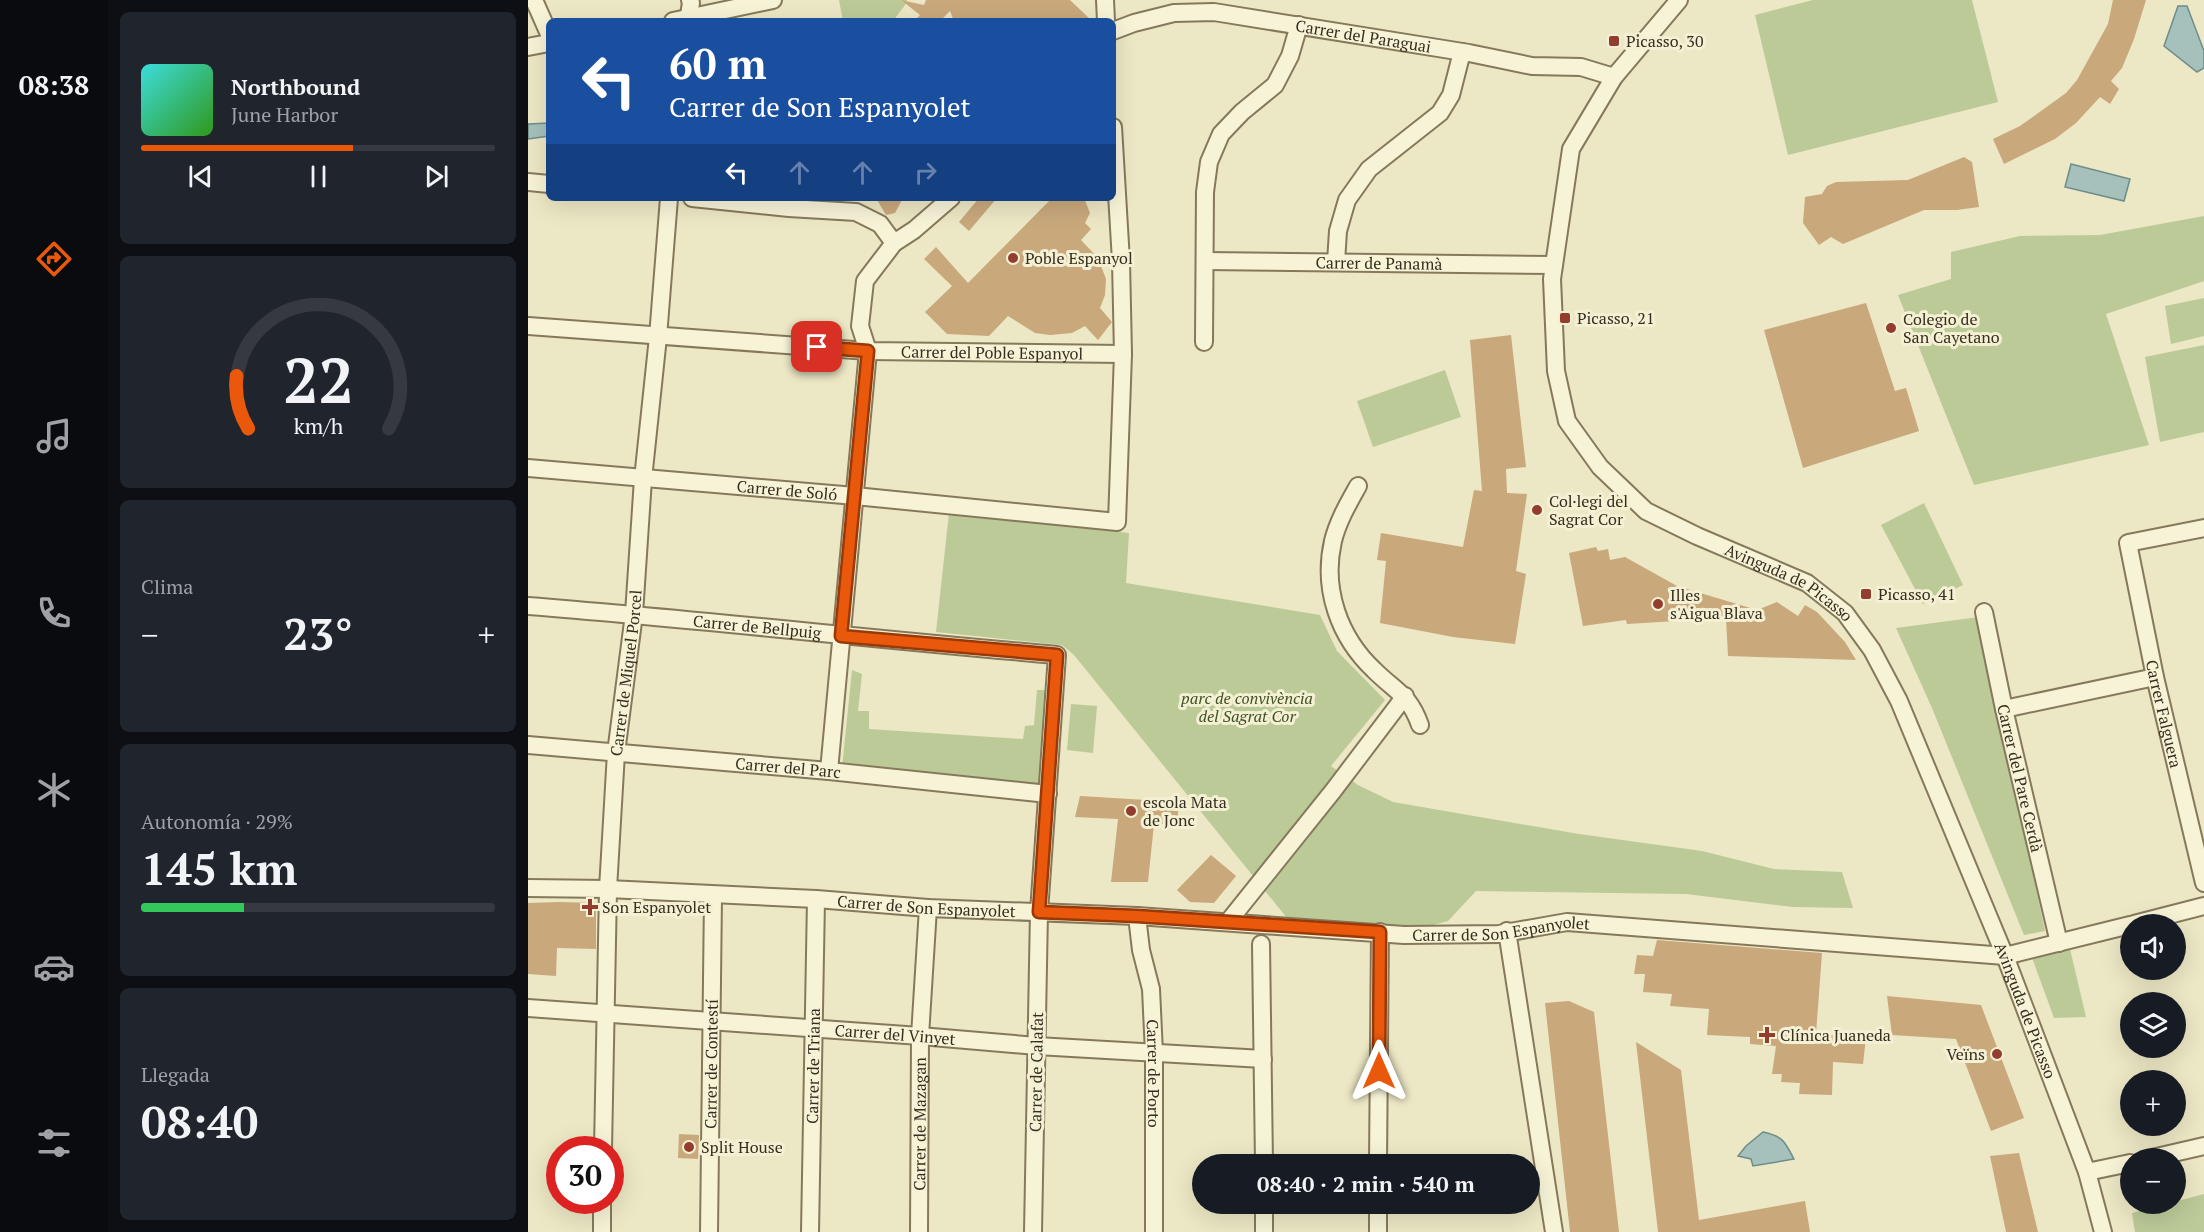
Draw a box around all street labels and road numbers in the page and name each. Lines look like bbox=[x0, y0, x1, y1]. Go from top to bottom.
street label: Carrer del Paraguai bbox=[1294, 14, 1433, 58]
street label: Carrer de Panamà bbox=[1315, 251, 1443, 275]
street label: Carrer del Poble Espanyol bbox=[901, 340, 1084, 365]
street label: Carrer de Soló bbox=[736, 475, 838, 505]
street label: Avinguda de Picasso bbox=[1722, 538, 1859, 626]
street label: Carrer de Miquel Porcel bbox=[605, 589, 647, 757]
street label: Carrer de Bellpuig bbox=[692, 610, 823, 644]
street label: Carrer Falguera bbox=[2141, 658, 2187, 770]
street label: Carrer del Pare Cerdà bbox=[1992, 702, 2048, 854]
street label: Carrer del Parc bbox=[734, 752, 842, 783]
street label: Carrer de Son Espanyolet bbox=[836, 890, 1016, 922]
street label: Carrer de Son Espanyolet bbox=[1412, 910, 1591, 946]
street label: Avinguda de Picasso bbox=[1989, 939, 2061, 1082]
street label: Carrer de Contestí bbox=[699, 999, 723, 1129]
street label: Carrer de Triana bbox=[801, 1008, 825, 1124]
street label: Carrer de Calafat bbox=[1024, 1012, 1048, 1132]
street label: Carrer del Vinyet bbox=[834, 1019, 956, 1050]
street label: Carrer de Porto bbox=[1141, 1019, 1165, 1128]
street label: Carrer de Mazagan bbox=[908, 1057, 931, 1191]

